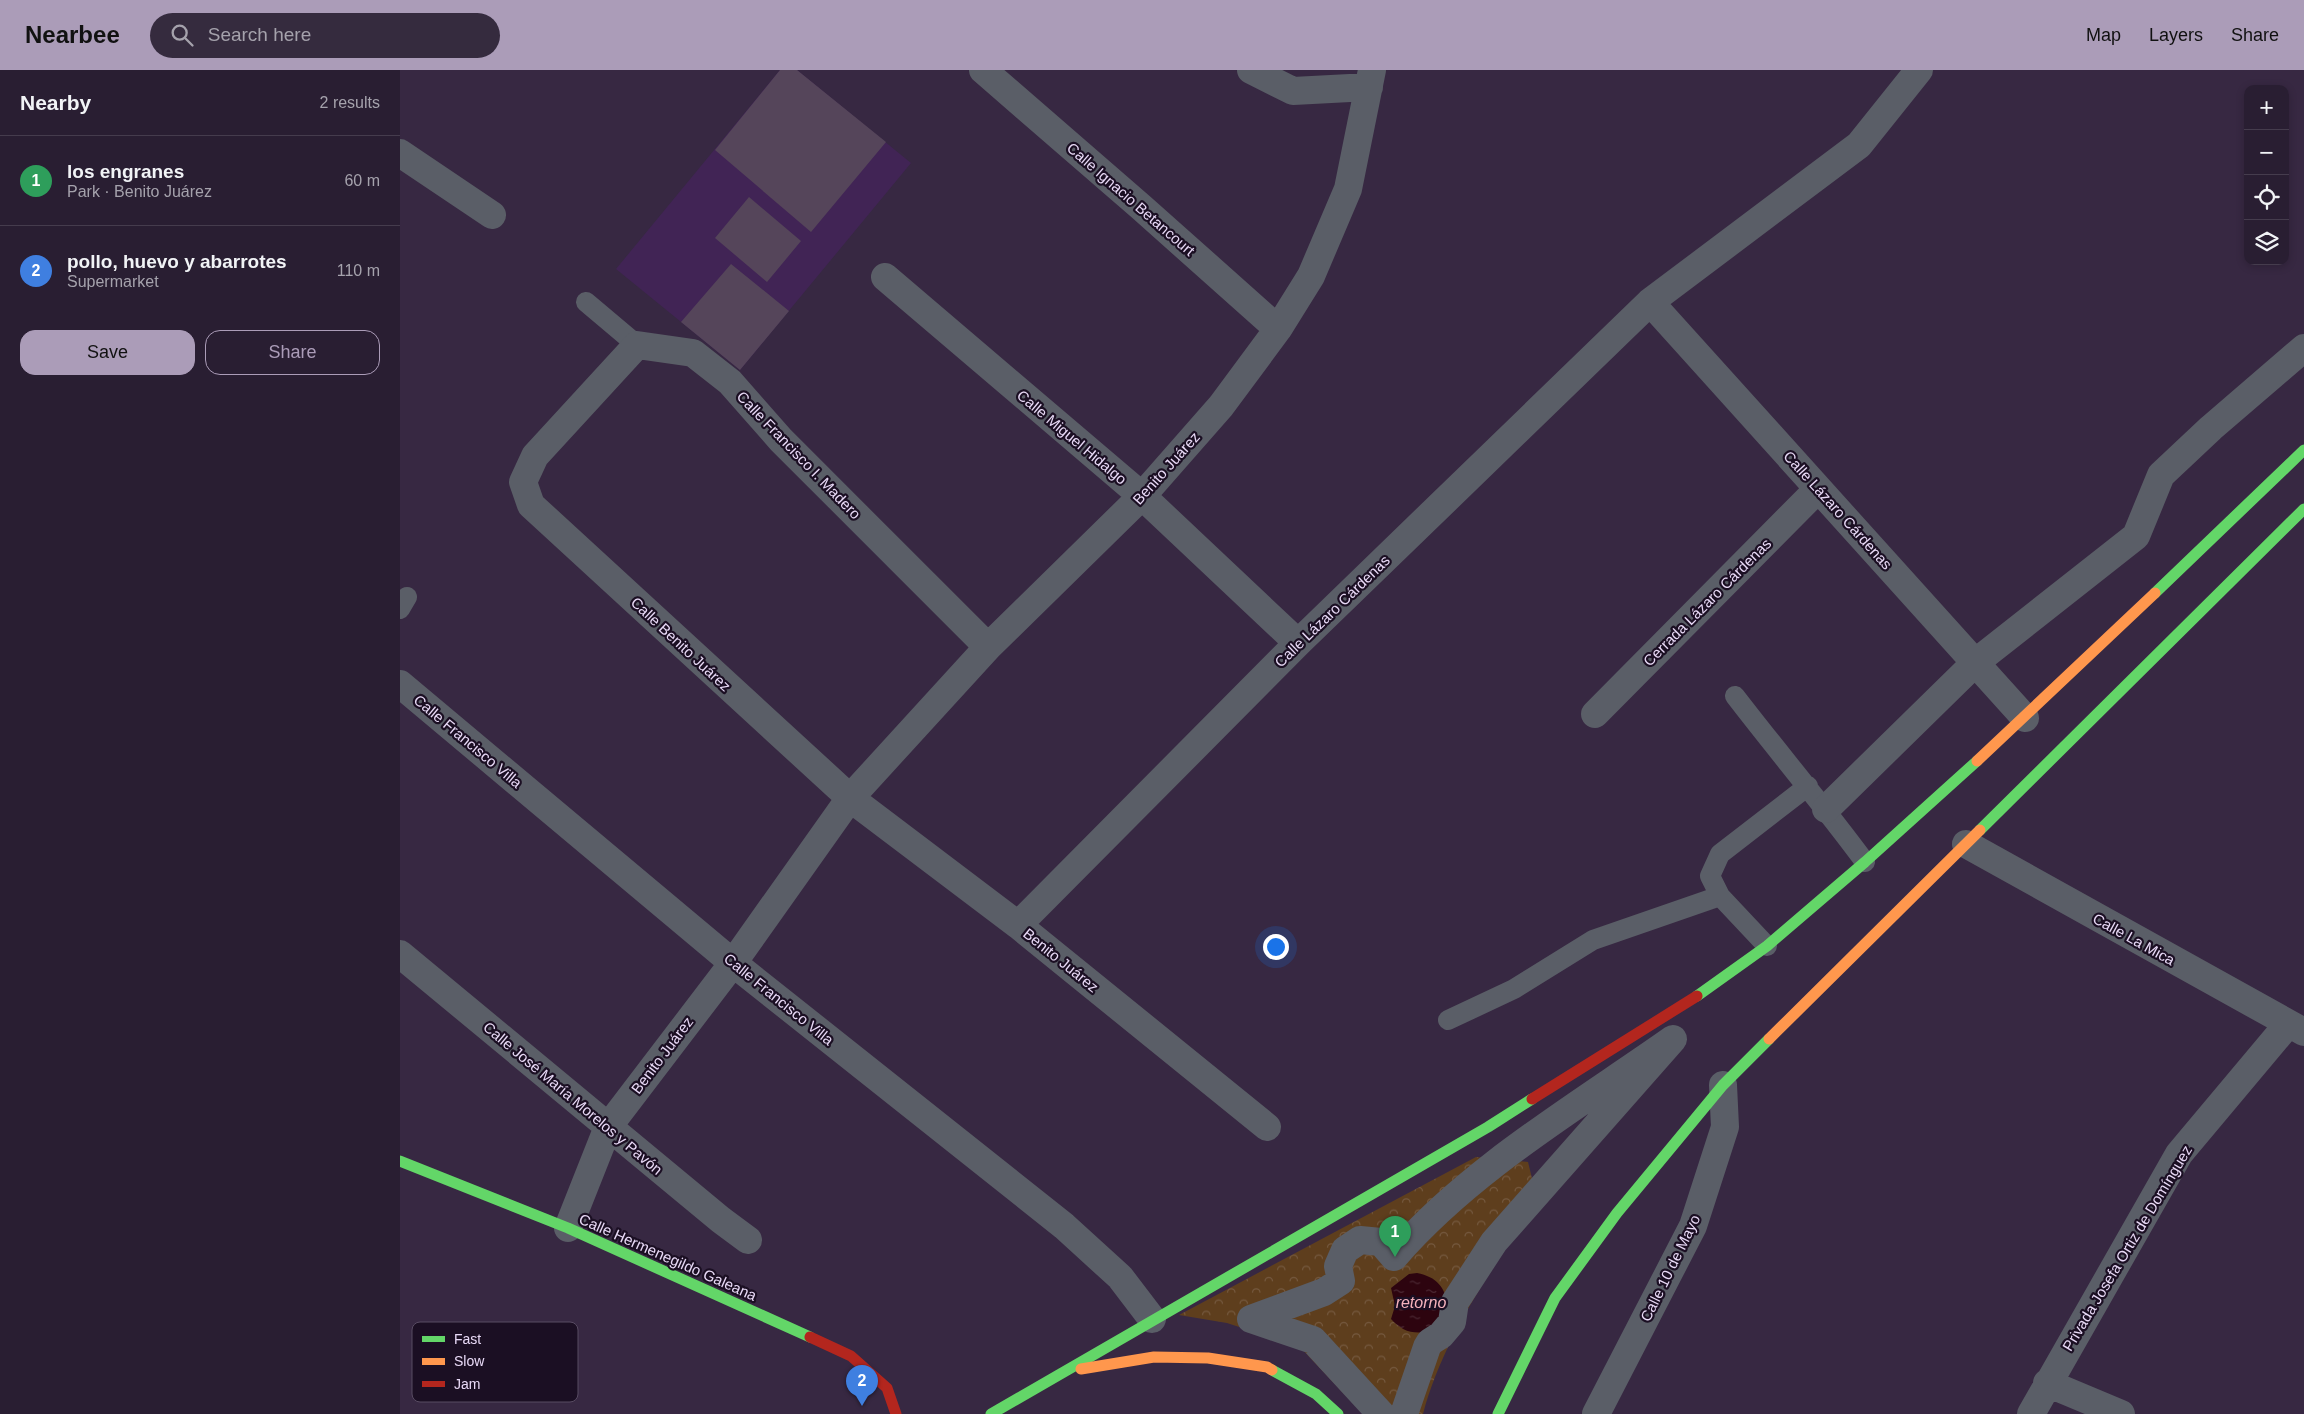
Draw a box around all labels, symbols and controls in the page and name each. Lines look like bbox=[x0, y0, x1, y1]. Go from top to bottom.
search box bbox=[150, 13, 500, 58]
text: Nearbee bbox=[25, 21, 120, 48]
icon: search bbox=[168, 21, 196, 49]
text: Search here bbox=[208, 24, 311, 45]
text: Map bbox=[2086, 25, 2121, 45]
text: Layers bbox=[2149, 25, 2203, 45]
text: Share bbox=[2231, 25, 2279, 45]
map controls bbox=[2244, 85, 2289, 265]
button: + bbox=[2244, 85, 2289, 130]
text: Nearby bbox=[20, 91, 91, 114]
text: 2 results bbox=[320, 94, 380, 111]
button: − bbox=[2244, 130, 2289, 175]
street label: Calle Ignacio Betancourt bbox=[1064, 139, 1199, 260]
text: los engranes bbox=[67, 161, 184, 182]
text: 1 bbox=[32, 172, 40, 189]
text: 60 m bbox=[344, 172, 380, 189]
button: locate bbox=[2244, 175, 2289, 220]
text: Park · Benito Juárez bbox=[67, 183, 212, 200]
button: layers bbox=[2244, 220, 2289, 265]
text: pollo, huevo y abarrotes bbox=[67, 251, 287, 272]
text: 2 bbox=[32, 262, 40, 279]
text: 110 m bbox=[337, 262, 380, 279]
text: Supermarket bbox=[67, 273, 159, 290]
button: Save bbox=[20, 330, 195, 375]
button: Share bbox=[205, 330, 380, 375]
street label: Calle Miguel Hidalgo bbox=[1014, 386, 1130, 488]
street label: Calle Francisco I. Madero bbox=[734, 388, 864, 522]
street label: Benito Juárez bbox=[1129, 428, 1203, 508]
street label: Calle Lázaro Cárdenas bbox=[1780, 447, 1896, 573]
street label: Cerrada Lázaro Cárdenas bbox=[1640, 535, 1774, 669]
street label: Calle Lázaro Cárdenas bbox=[1271, 552, 1393, 670]
street label: Calle Benito Juárez bbox=[628, 593, 734, 695]
street label: Calle Francisco Villa bbox=[411, 691, 526, 792]
street label: Calle La Mica bbox=[2090, 910, 2178, 969]
street label: Benito Juárez bbox=[1020, 925, 1102, 995]
your location bbox=[1263, 934, 1289, 960]
street label: Calle Francisco Villa bbox=[721, 950, 838, 1049]
street label: Benito Juárez bbox=[628, 1013, 696, 1097]
street label: Calle José María Morelos y Pavón bbox=[480, 1018, 666, 1178]
street label: Privada Josefa Ortiz de Domínguez bbox=[2059, 1142, 2195, 1354]
street label: Calle Hermenegildo Galeana bbox=[577, 1210, 760, 1304]
street label: Calle 10 de Mayo bbox=[1637, 1212, 1703, 1324]
pin: 1 bbox=[1379, 1216, 1411, 1257]
water label: retorno bbox=[1396, 1294, 1446, 1311]
legend bbox=[412, 1322, 578, 1402]
text: Fast bbox=[454, 1331, 481, 1347]
text: Slow bbox=[454, 1353, 485, 1369]
pin: 2 bbox=[846, 1365, 878, 1406]
text: Jam bbox=[454, 1376, 480, 1392]

